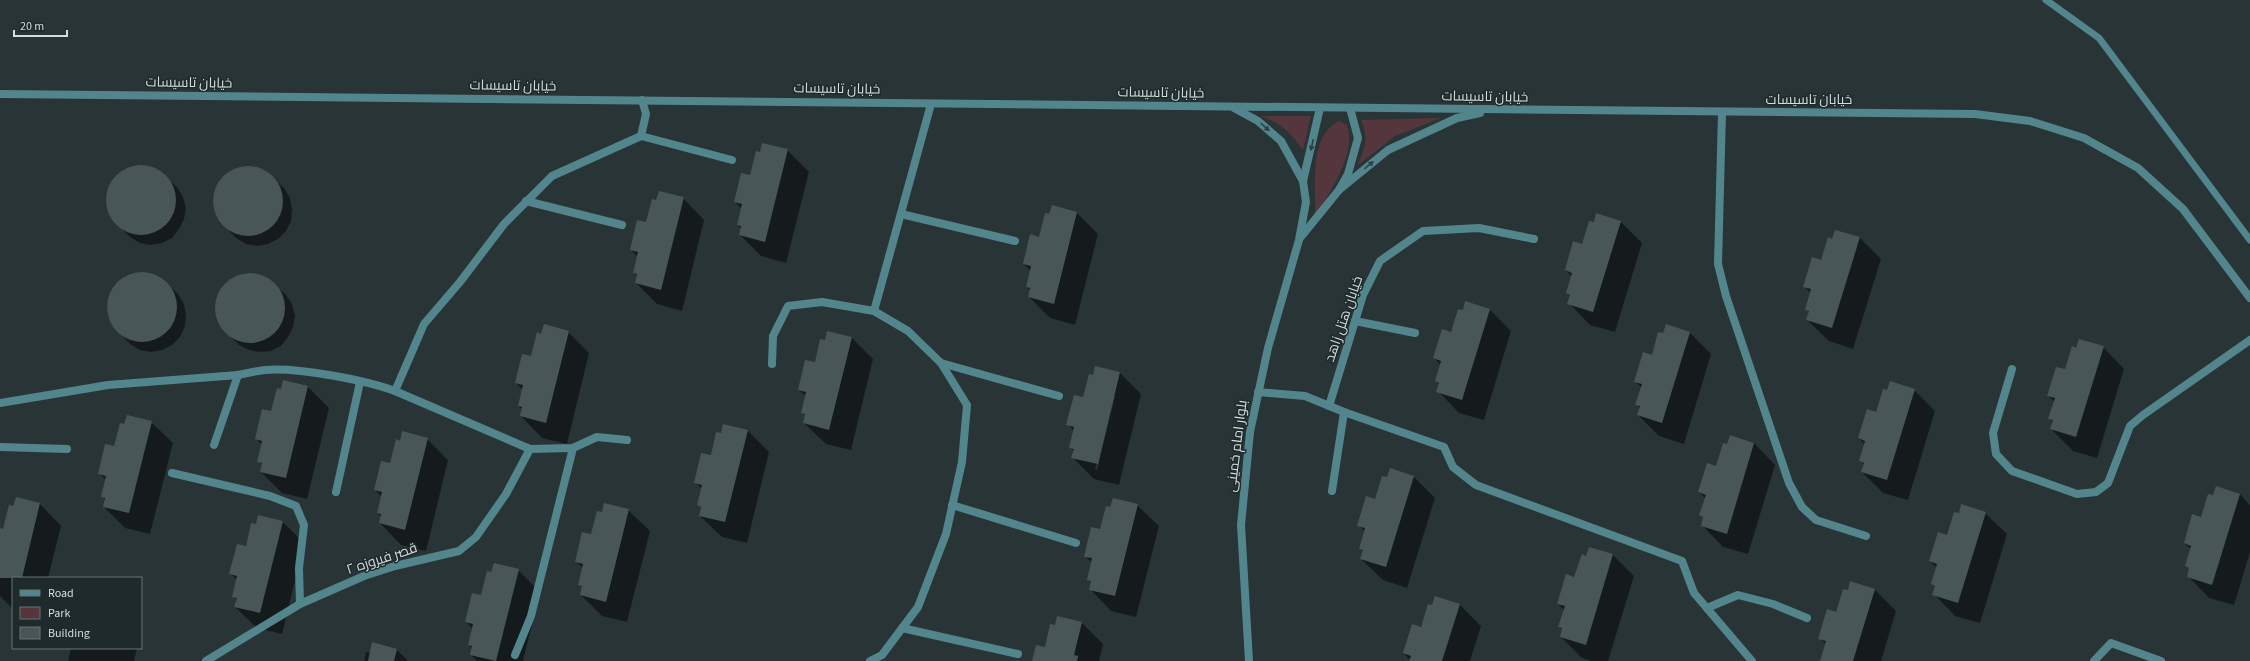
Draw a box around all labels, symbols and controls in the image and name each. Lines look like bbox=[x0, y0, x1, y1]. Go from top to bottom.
scale bar bbox=[14, 12, 67, 38]
text: 20 m bbox=[20, 18, 44, 35]
street label: خیابان تاسیسات bbox=[145, 72, 233, 94]
street label: خیابان تاسیسات bbox=[469, 75, 557, 97]
street label: خیابان تاسیسات bbox=[793, 78, 881, 100]
street label: خیابان تاسیسات bbox=[1117, 82, 1205, 104]
street label: خیابان تاسیسات bbox=[1441, 86, 1529, 108]
street label: خیابان تاسیسات bbox=[1766, 90, 1852, 110]
one-way arrow bbox=[1260, 122, 1270, 131]
one-way arrow bbox=[1308, 138, 1314, 151]
one-way arrow bbox=[1363, 161, 1374, 170]
street label: خیابان هتل زاهد bbox=[1320, 273, 1368, 365]
street label: بلوار امام خمینی bbox=[1221, 399, 1253, 493]
street label: قصر فیروزه ۲ bbox=[344, 538, 420, 580]
legend bbox=[12, 577, 142, 649]
text: Road bbox=[48, 585, 74, 602]
text: Park bbox=[48, 605, 70, 622]
text: Building bbox=[48, 625, 90, 642]

